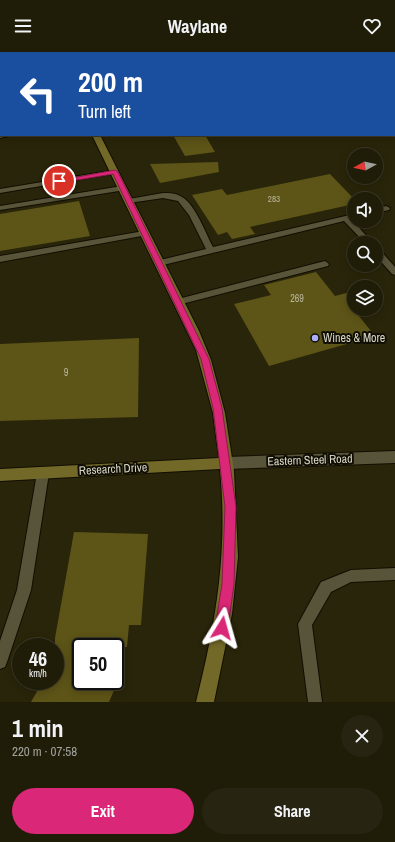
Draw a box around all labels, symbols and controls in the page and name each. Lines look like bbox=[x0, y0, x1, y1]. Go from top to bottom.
text: Waylane bbox=[168, 14, 227, 39]
icon: menu bbox=[12, 15, 34, 37]
icon: heart bbox=[361, 15, 383, 37]
text: 200 m bbox=[78, 63, 143, 101]
icon: left bbox=[12, 68, 64, 120]
text: Turn left bbox=[78, 99, 131, 124]
north arrow bbox=[347, 148, 383, 184]
map controls bbox=[347, 148, 383, 316]
pin bbox=[42, 164, 76, 198]
icon: arrive bbox=[48, 170, 70, 192]
button: sound bbox=[347, 192, 383, 228]
house number: 283 bbox=[268, 193, 280, 205]
button: search bbox=[347, 236, 383, 272]
button: layers bbox=[347, 280, 383, 316]
house number: 269 bbox=[290, 292, 304, 305]
place label: Wines & More bbox=[323, 330, 385, 346]
marker: Wines & More bbox=[310, 333, 320, 343]
house number: 9 bbox=[64, 366, 69, 379]
street label: Eastern Steel Road bbox=[267, 451, 353, 469]
street label: Research Drive bbox=[78, 459, 148, 479]
position arrow bbox=[201, 607, 243, 649]
speed limit sign: 50 bbox=[72, 638, 124, 690]
text: 46 bbox=[29, 645, 47, 672]
text: km/h bbox=[29, 667, 47, 680]
text: 1 min bbox=[12, 712, 63, 744]
button: close bbox=[341, 715, 383, 757]
text: 220 m · 07:58 bbox=[12, 743, 77, 760]
button: Exit bbox=[12, 788, 194, 834]
button: Share bbox=[202, 788, 383, 834]

